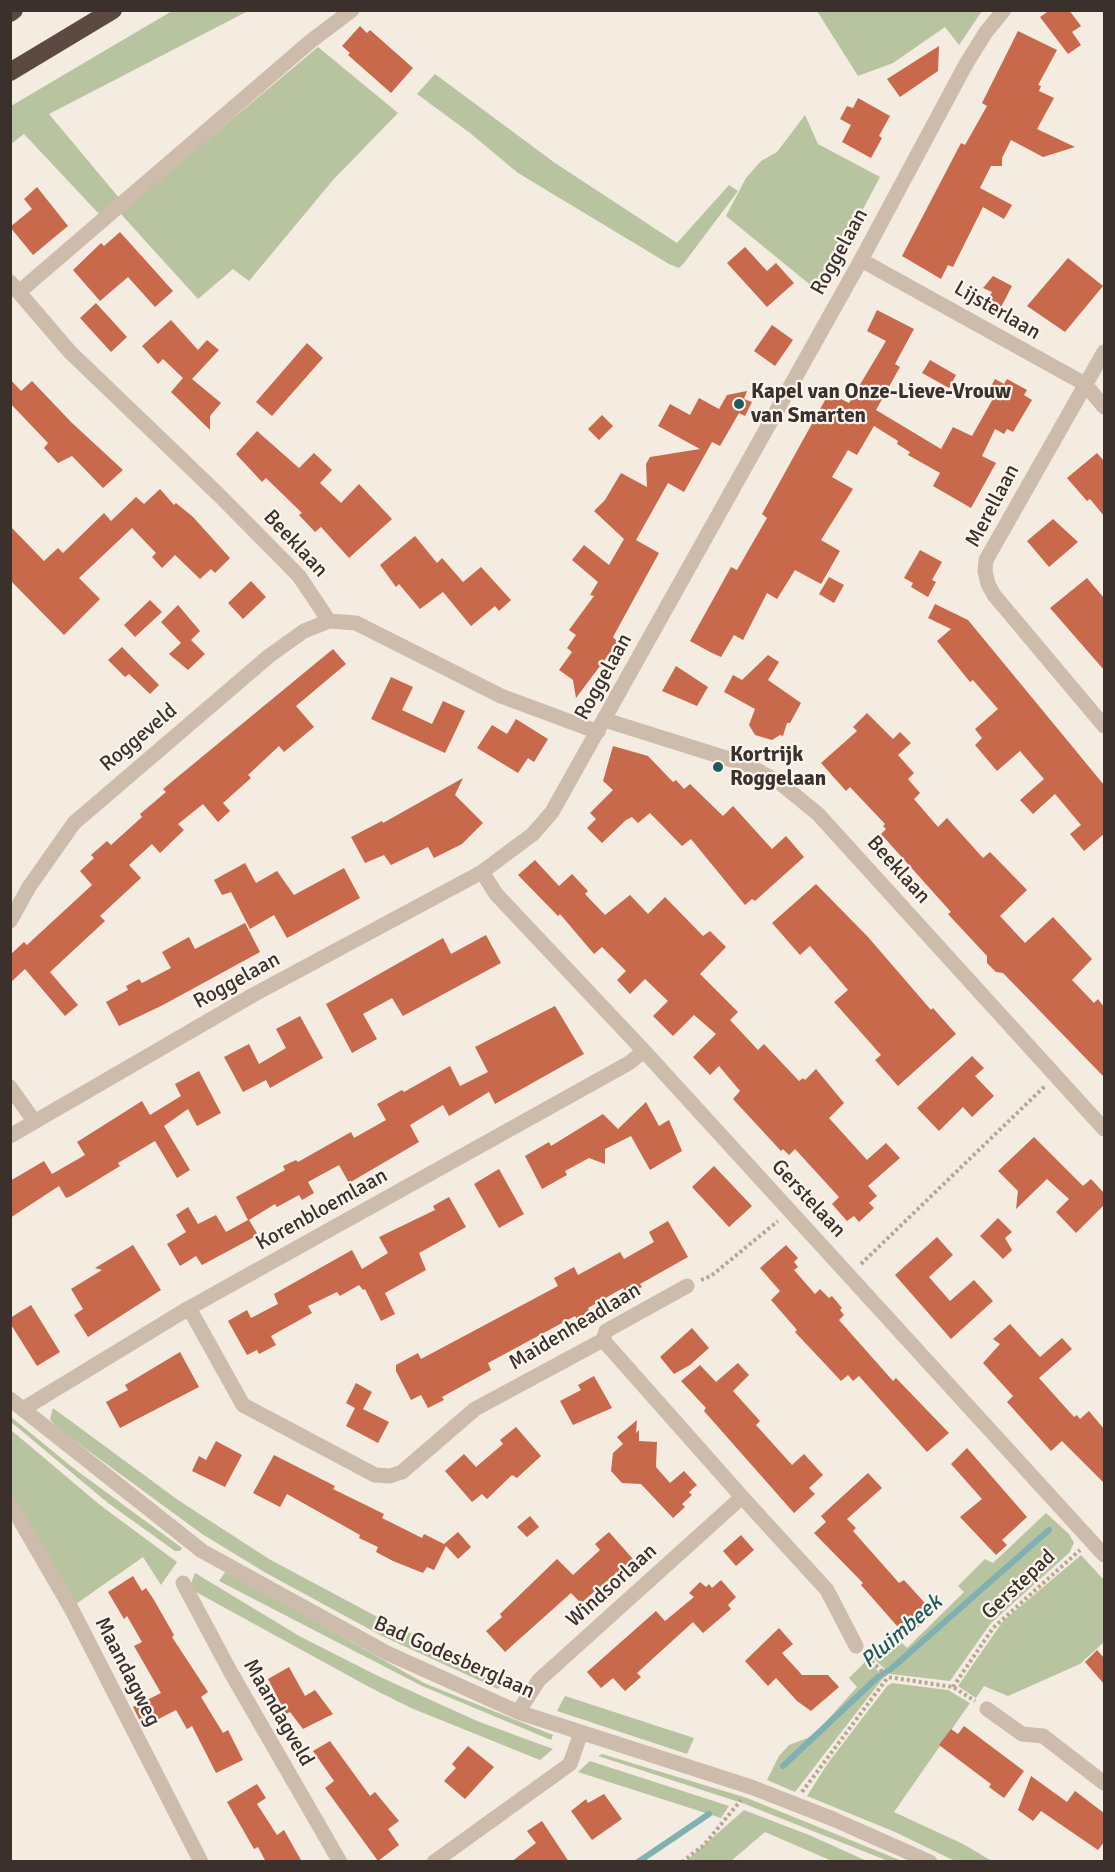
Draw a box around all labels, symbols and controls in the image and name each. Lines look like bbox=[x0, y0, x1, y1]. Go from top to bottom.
street label: Roggelaan bbox=[806, 204, 874, 300]
street label: Lijsterlaan bbox=[949, 276, 1045, 346]
place label: Kapel van Onze-Lieve-Vrouw van Smarten bbox=[751, 379, 1011, 429]
marker: Kapel van Onze-Lieve-Vrouw van Smarten bbox=[732, 397, 746, 411]
street label: Merellaan bbox=[961, 460, 1025, 552]
street label: Beeklaan bbox=[258, 505, 332, 583]
street label: Roggelaan bbox=[570, 629, 638, 725]
street label: Roggeveld bbox=[95, 699, 183, 777]
place label: Kortrijk Roggelaan bbox=[730, 742, 826, 792]
marker: Kortrijk Roggelaan bbox=[711, 760, 725, 774]
street label: Beeklaan bbox=[861, 831, 935, 909]
street label: Roggelaan bbox=[189, 947, 285, 1015]
street label: Gerstelaan bbox=[766, 1155, 850, 1243]
street label: Korenbloemlaan bbox=[252, 1163, 392, 1257]
street label: Maidenheadlaan bbox=[505, 1278, 645, 1376]
street label: Windsorlaan bbox=[562, 1539, 662, 1633]
street label: Gerstepad bbox=[977, 1545, 1061, 1625]
water label: Pluimbeek bbox=[856, 1590, 948, 1674]
street label: Bad Godesberglaan bbox=[370, 1611, 538, 1705]
street label: Maandagweg bbox=[89, 1613, 165, 1731]
street label: Maandagveld bbox=[237, 1655, 319, 1771]

